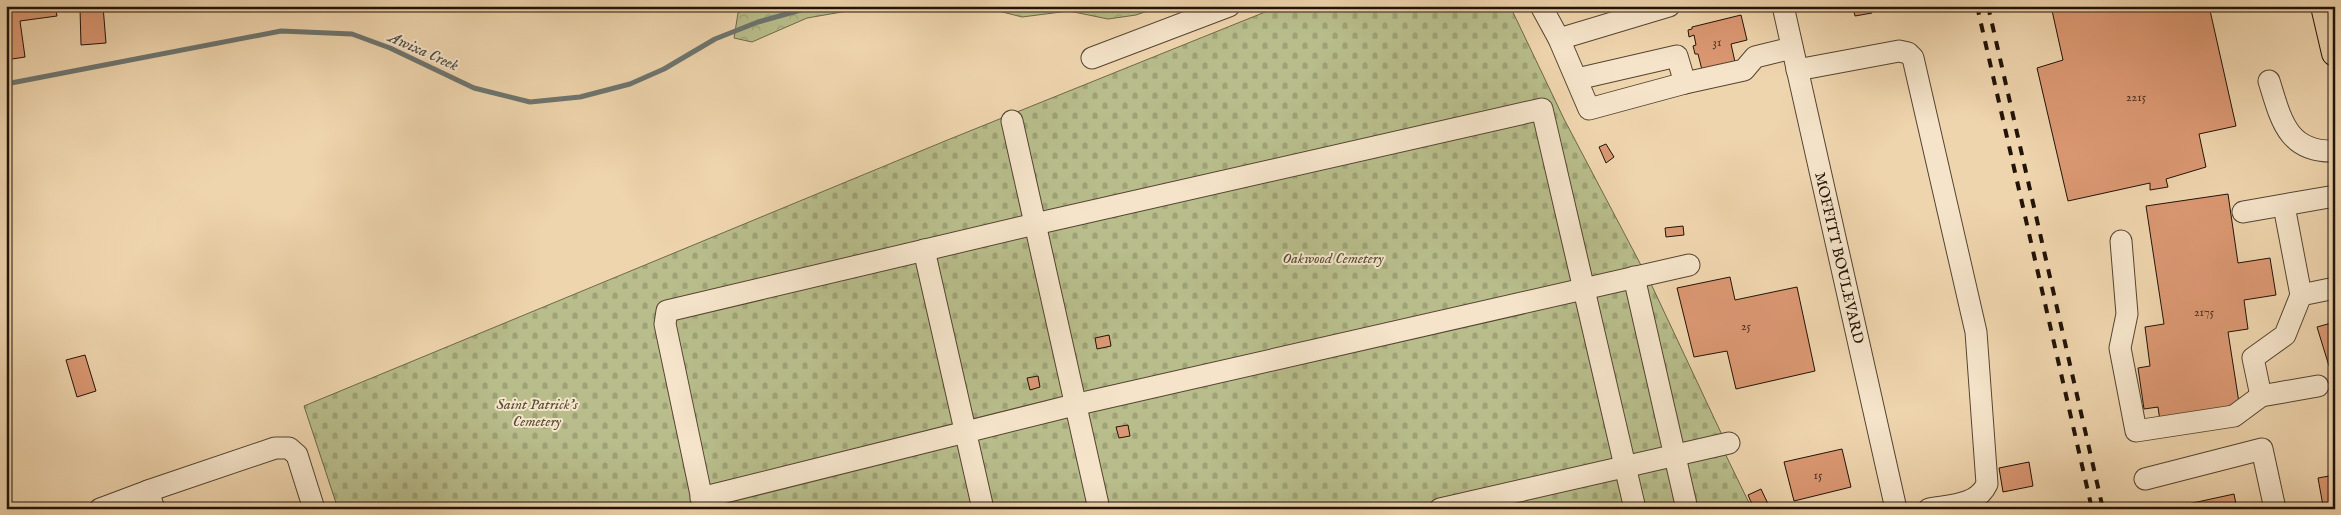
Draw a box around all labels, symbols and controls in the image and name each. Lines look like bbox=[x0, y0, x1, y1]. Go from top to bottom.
water label: Awixa Creek bbox=[383, 27, 462, 77]
house number: 31 bbox=[1713, 35, 1721, 50]
house number: 2215 bbox=[2126, 90, 2147, 105]
street label: MOFFITT BOULEVARD bbox=[1810, 170, 1868, 346]
park label: Oakwood Cemetery bbox=[1282, 249, 1384, 268]
house number: 2175 bbox=[2194, 305, 2215, 320]
house number: 25 bbox=[1741, 319, 1752, 334]
park label: Saint Patrick's Cemetery bbox=[496, 395, 578, 431]
house number: 15 bbox=[1814, 468, 1823, 483]

